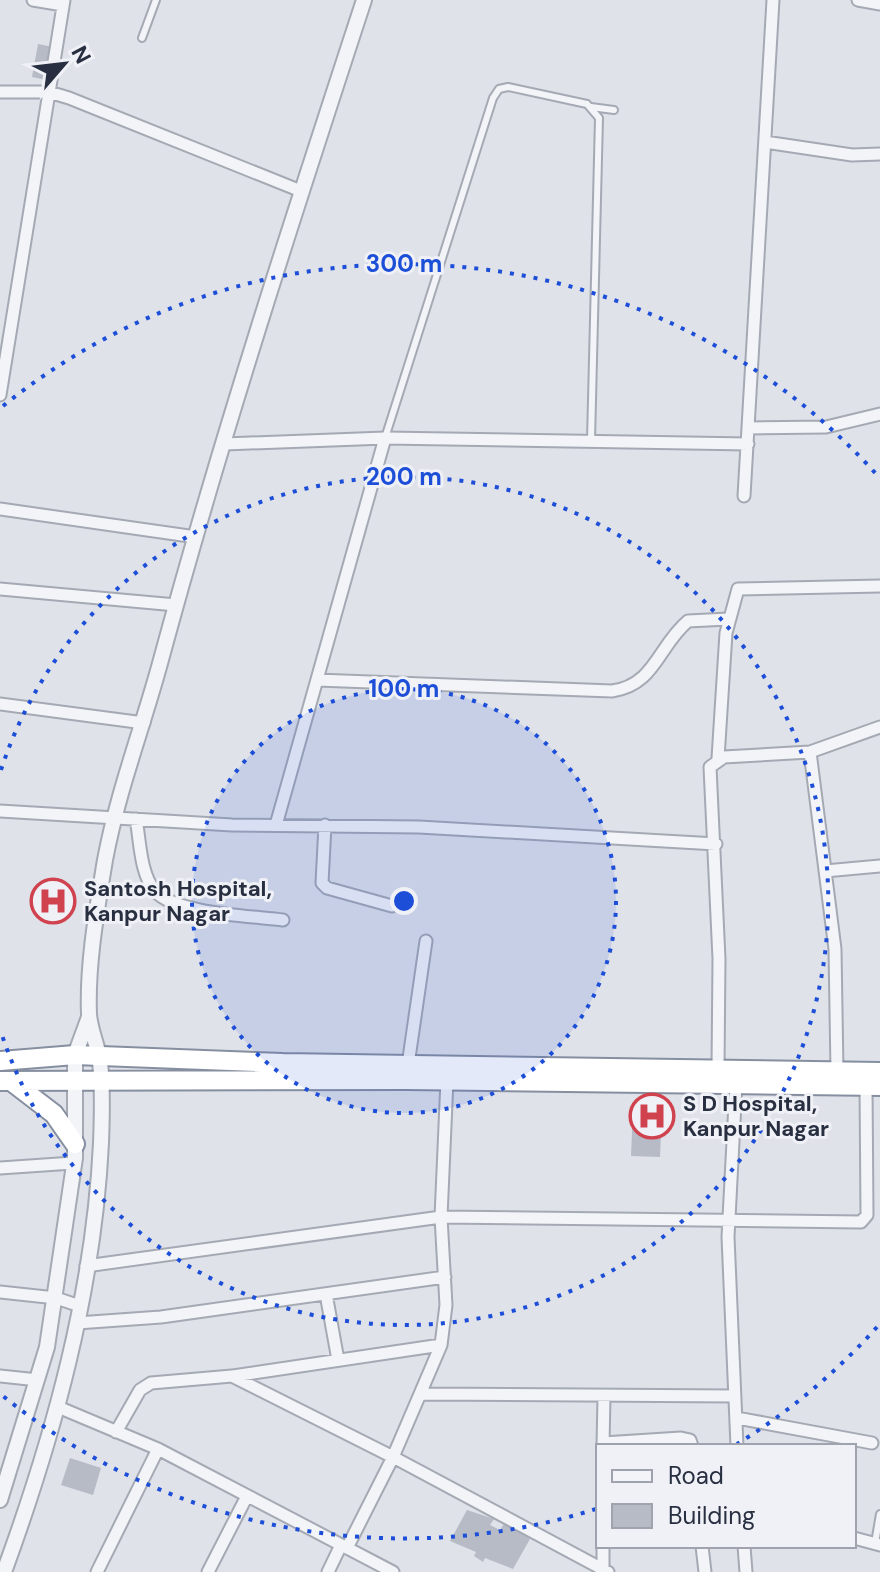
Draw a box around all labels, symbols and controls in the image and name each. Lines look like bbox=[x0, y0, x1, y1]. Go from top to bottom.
north arrow bbox=[24, 24, 104, 104]
text: N bbox=[65, 41, 98, 69]
text: 300 m bbox=[366, 248, 442, 279]
text: 200 m bbox=[366, 461, 442, 492]
text: 100 m bbox=[369, 673, 439, 704]
place label: Santosh Hospital, Kanpur Nagar bbox=[84, 874, 272, 928]
hospital icon: Santosh Hospital, Kanpur Nagar bbox=[29, 877, 77, 925]
centre of rings bbox=[390, 887, 418, 915]
place label: S D Hospital, Kanpur Nagar bbox=[683, 1089, 829, 1143]
hospital icon: S D Hospital, Kanpur Nagar bbox=[628, 1092, 676, 1140]
legend bbox=[596, 1444, 856, 1548]
text: Road bbox=[668, 1460, 724, 1491]
text: Building bbox=[668, 1500, 755, 1531]

